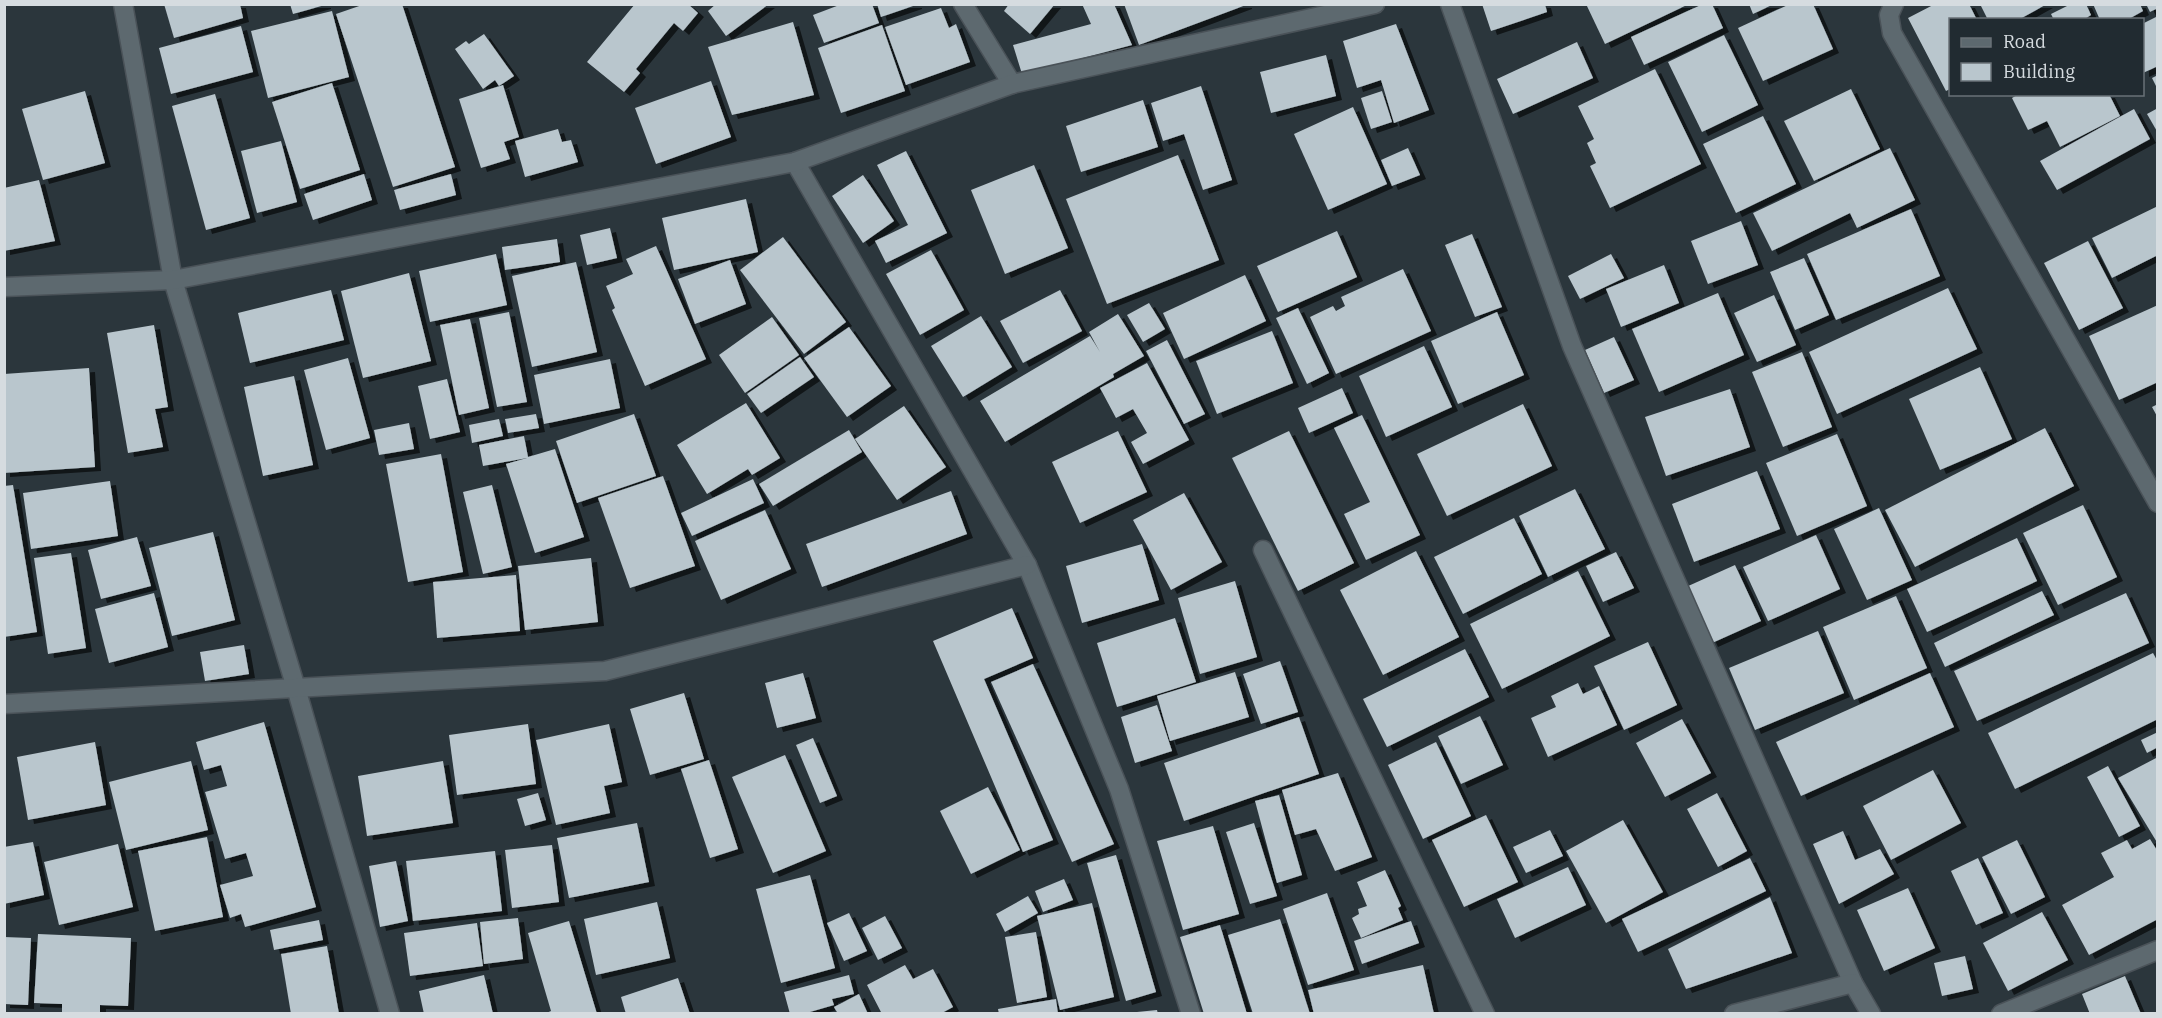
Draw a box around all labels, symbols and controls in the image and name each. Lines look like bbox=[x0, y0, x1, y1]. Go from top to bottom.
legend bbox=[1949, 18, 2144, 96]
text: Road bbox=[2003, 30, 2046, 53]
text: Building bbox=[2003, 60, 2075, 83]

